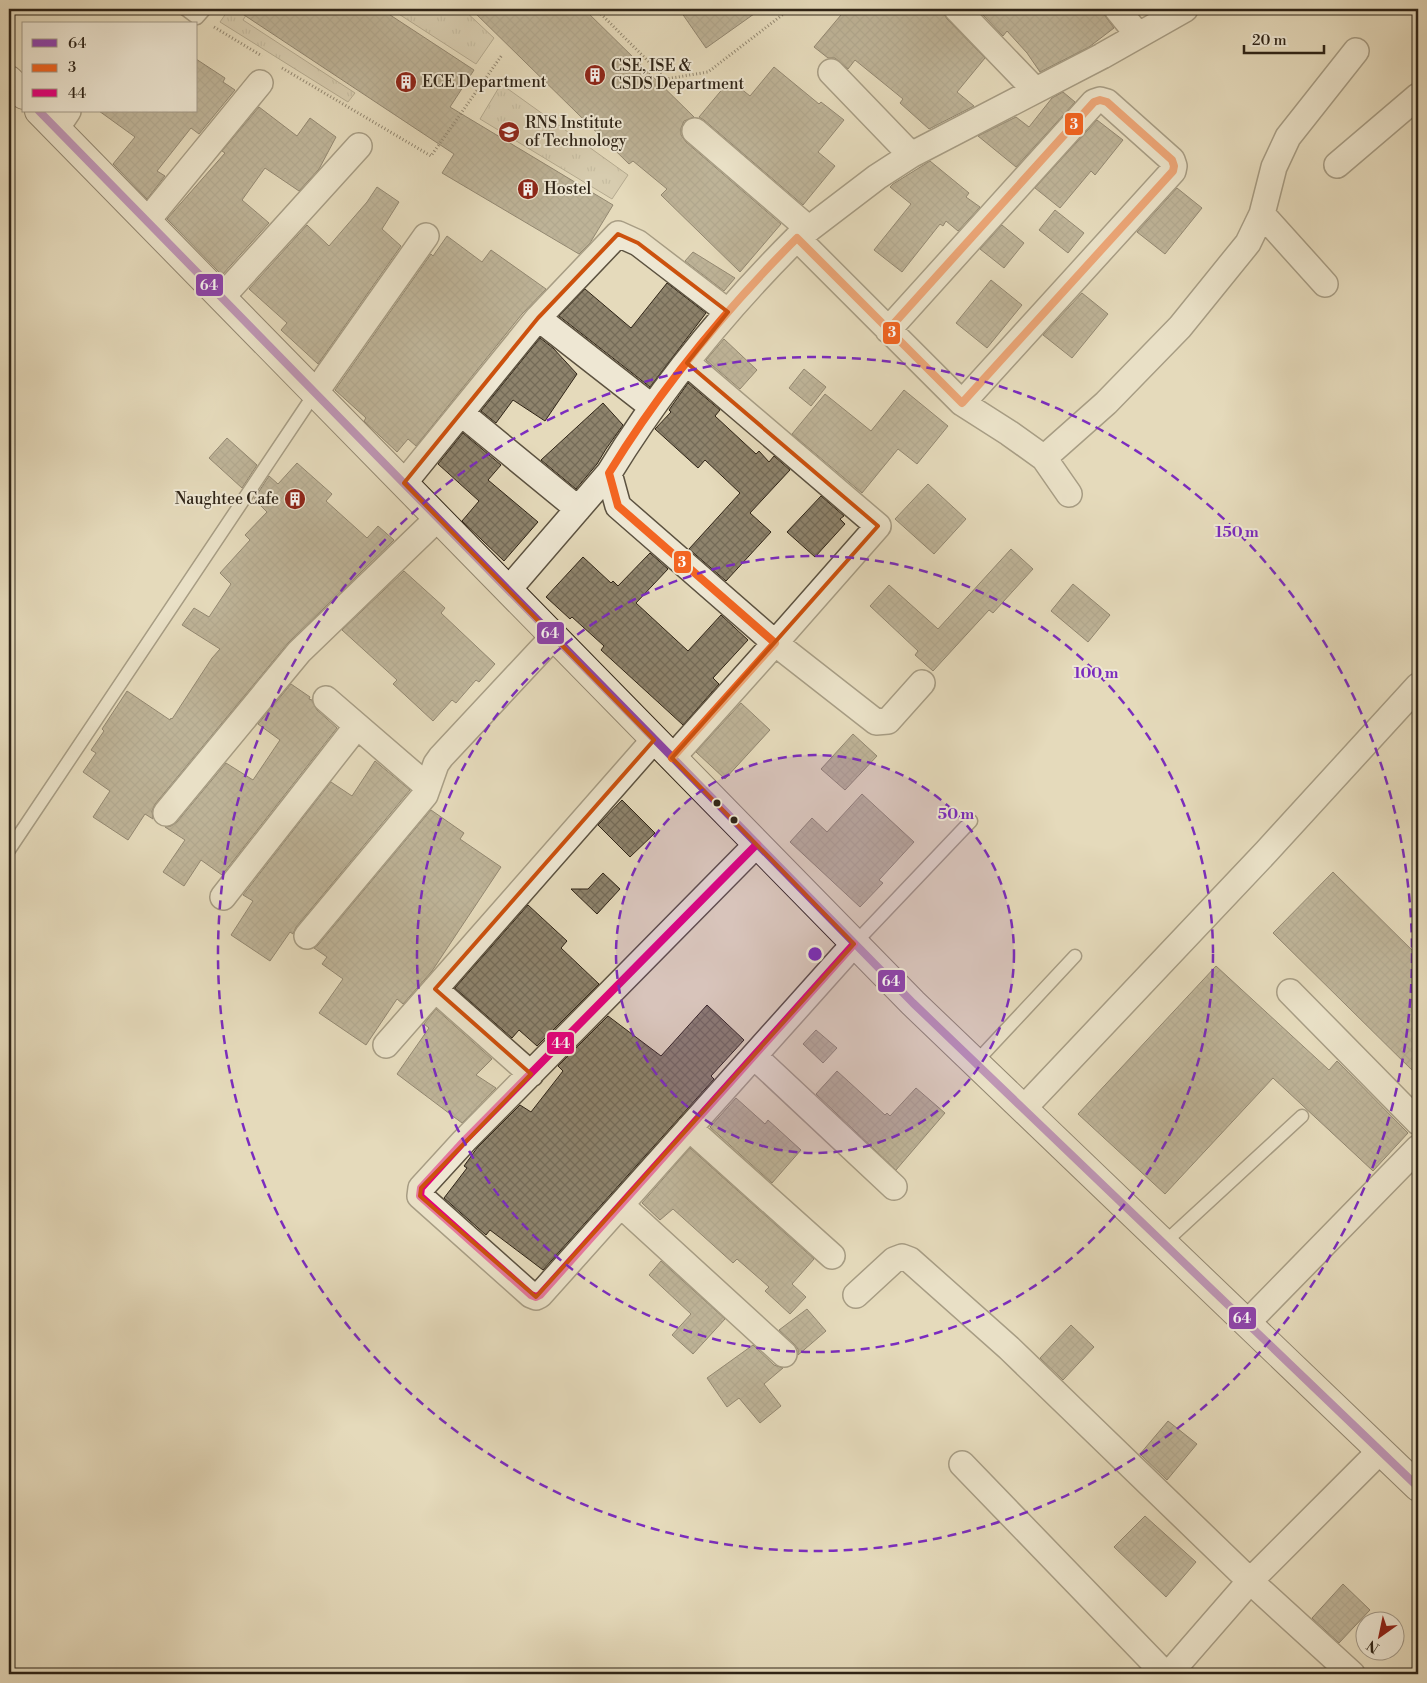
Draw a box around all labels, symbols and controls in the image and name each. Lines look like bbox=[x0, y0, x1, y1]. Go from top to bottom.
legend bbox=[22, 22, 198, 112]
scale bar bbox=[1244, 22, 1324, 54]
text: 20 m bbox=[1252, 31, 1287, 50]
text: 64 bbox=[68, 34, 86, 53]
place label: CSE, ISE & CSDS Department bbox=[611, 56, 745, 94]
text: 3 bbox=[68, 58, 76, 77]
building icon: CSE, ISE & CSDS Department bbox=[583, 63, 607, 87]
building icon: ECE Department bbox=[394, 70, 418, 94]
place label: ECE Department bbox=[422, 72, 547, 92]
text: 44 bbox=[68, 84, 86, 103]
line badge: 3 bbox=[1064, 112, 1084, 136]
place label: RNS Institute of Technology bbox=[525, 113, 627, 151]
text: 3 bbox=[1070, 116, 1078, 134]
school or university icon: RNS Institute of Technology bbox=[497, 120, 521, 144]
building icon: Hostel bbox=[516, 177, 540, 201]
place label: Hostel bbox=[544, 179, 592, 199]
line badge: 64 bbox=[195, 273, 224, 297]
text: 64 bbox=[200, 277, 218, 295]
line badge: 3 bbox=[882, 321, 901, 345]
text: 3 bbox=[888, 324, 896, 342]
building icon: Naughtee Cafe bbox=[283, 487, 307, 511]
place label: Naughtee Cafe bbox=[175, 489, 279, 509]
text: 150 m bbox=[1215, 523, 1259, 542]
line badge: 3 bbox=[673, 550, 692, 574]
text: 3 bbox=[678, 554, 686, 572]
line badge: 64 bbox=[536, 621, 565, 645]
text: 64 bbox=[541, 625, 559, 643]
text: 100 m bbox=[1074, 664, 1119, 683]
unlabelled marker bbox=[712, 798, 722, 808]
text: 50 m bbox=[938, 805, 974, 824]
unlabelled marker bbox=[729, 815, 739, 825]
centre of rings bbox=[806, 945, 824, 963]
line badge: 64 bbox=[877, 969, 906, 993]
text: 64 bbox=[882, 973, 900, 991]
line badge: 44 bbox=[546, 1031, 575, 1055]
text: 44 bbox=[552, 1035, 570, 1053]
line badge: 64 bbox=[1228, 1306, 1257, 1330]
text: 64 bbox=[1233, 1310, 1251, 1328]
north arrow bbox=[1354, 1610, 1404, 1660]
text: N bbox=[1364, 1635, 1383, 1657]

